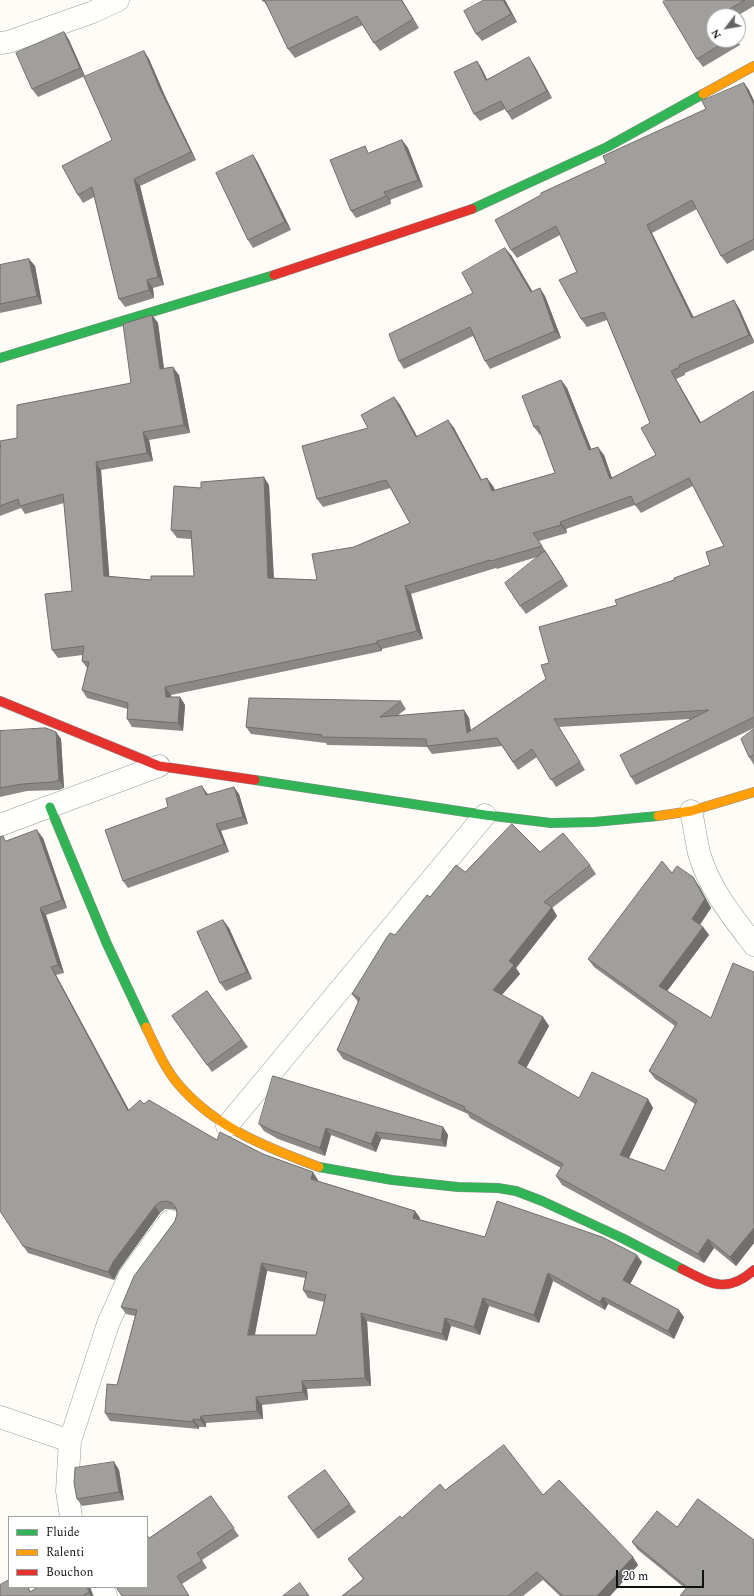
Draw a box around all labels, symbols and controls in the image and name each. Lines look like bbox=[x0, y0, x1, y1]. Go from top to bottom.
north arrow bbox=[706, 8, 746, 48]
text: N bbox=[707, 26, 726, 42]
legend bbox=[8, 1516, 148, 1588]
text: Fluide bbox=[46, 1523, 80, 1542]
text: Ralenti bbox=[46, 1543, 84, 1562]
scale bar bbox=[618, 1562, 706, 1588]
text: Bouchon bbox=[46, 1563, 93, 1582]
text: 20 m bbox=[623, 1567, 648, 1586]

